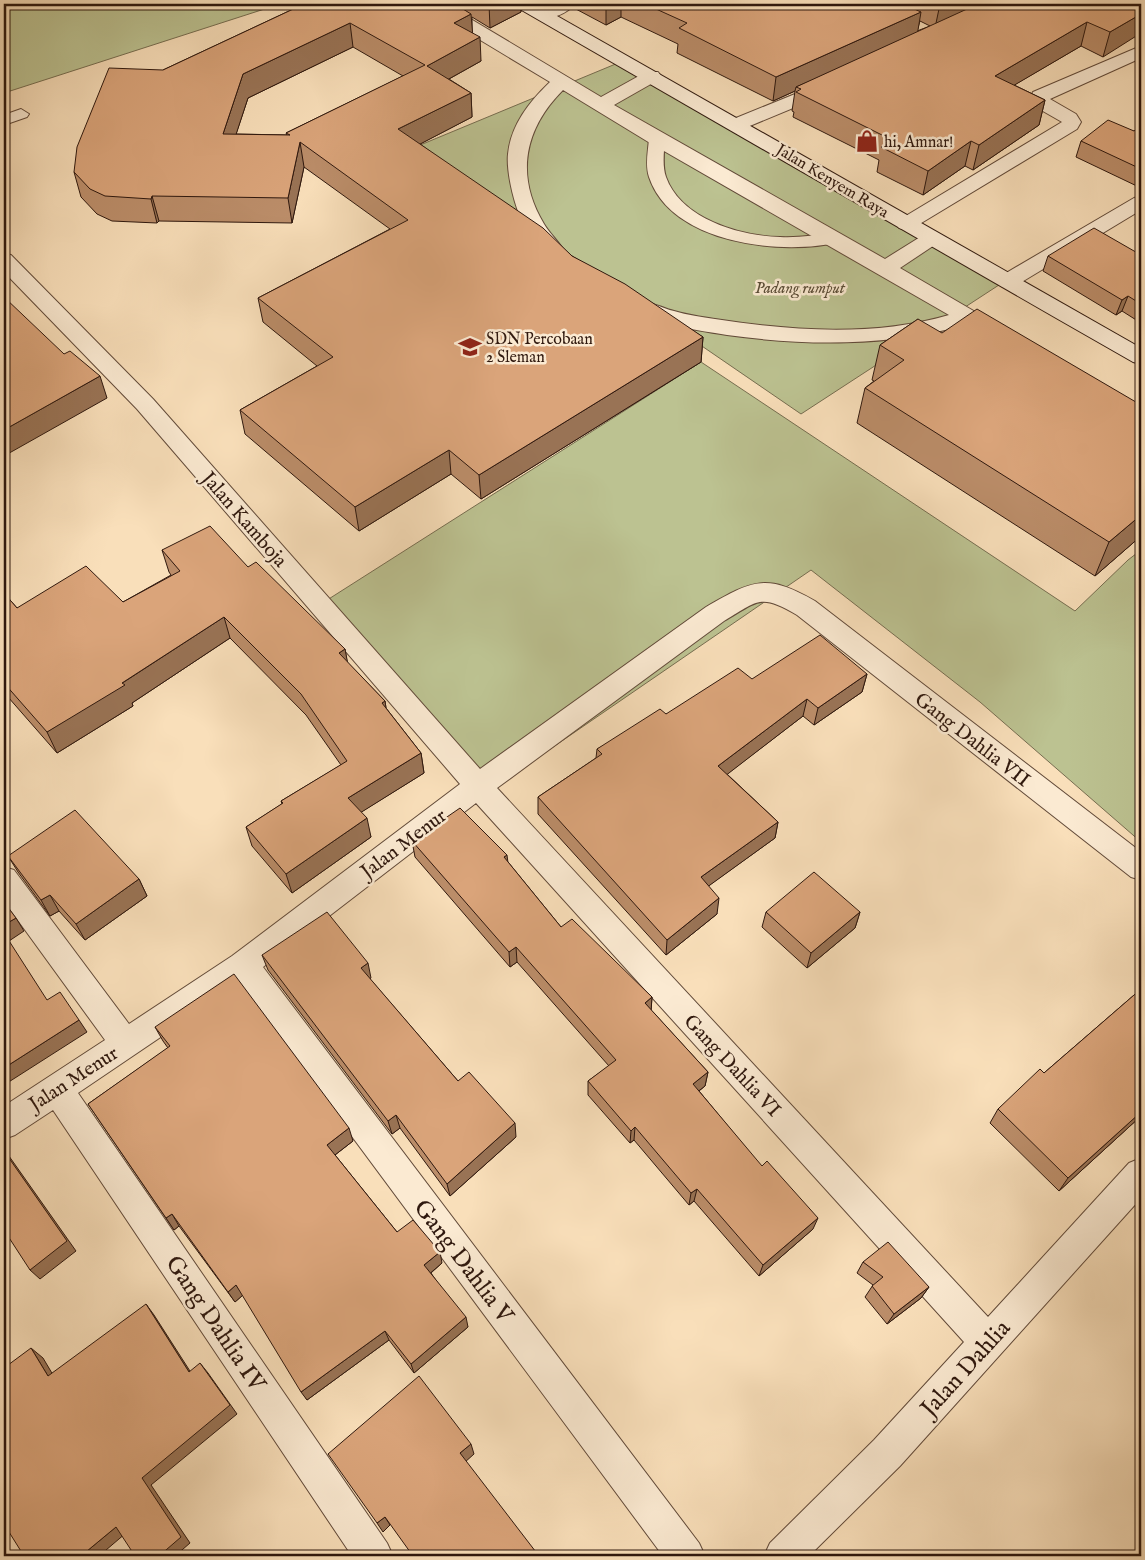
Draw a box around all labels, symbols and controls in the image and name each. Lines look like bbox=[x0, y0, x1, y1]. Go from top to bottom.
shop icon: hi, Amnar! bbox=[854, 128, 880, 154]
place label: hi, Amnar! bbox=[884, 133, 953, 153]
street label: Jalan Kenyem Raya bbox=[770, 139, 892, 223]
park label: Padang rumput bbox=[755, 279, 846, 299]
place label: SDN Percobaan 2 Sleman bbox=[486, 330, 593, 368]
school or university icon: SDN Percobaan 2 Sleman bbox=[457, 334, 483, 360]
street label: Jalan Kamboja bbox=[194, 465, 292, 573]
street label: Gang Dahlia VII bbox=[909, 687, 1035, 793]
street label: Jalan Menur bbox=[354, 803, 452, 886]
street label: Gang Dahlia VI bbox=[678, 1009, 786, 1123]
street label: Jalan Menur bbox=[23, 1041, 124, 1118]
street label: Gang Dahlia V bbox=[406, 1194, 520, 1331]
street label: Gang Dahlia IV bbox=[158, 1250, 272, 1399]
street label: Jalan Dahlia bbox=[912, 1313, 1018, 1426]

